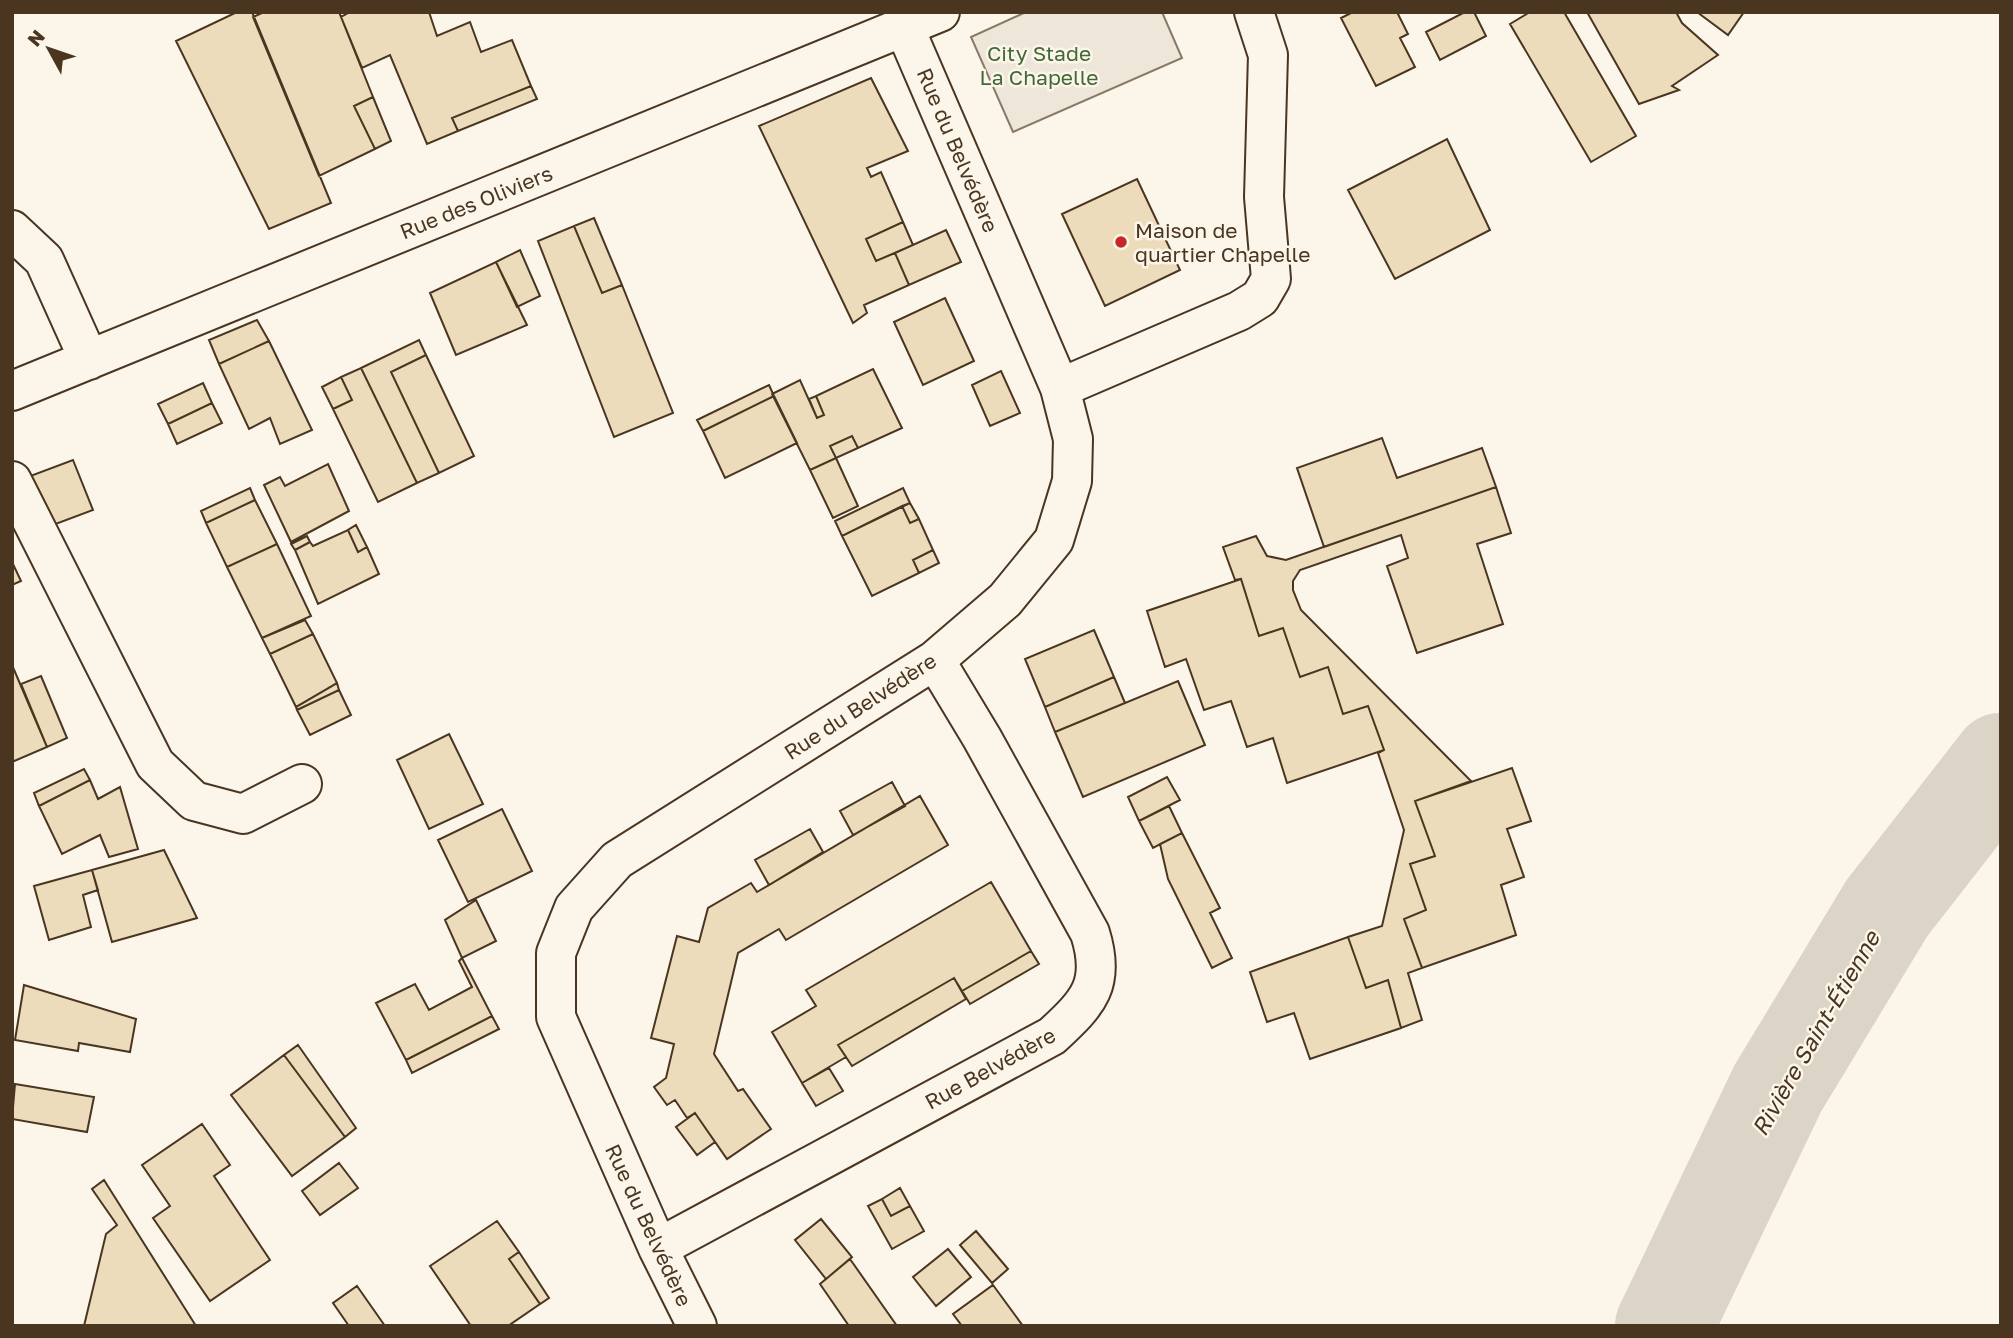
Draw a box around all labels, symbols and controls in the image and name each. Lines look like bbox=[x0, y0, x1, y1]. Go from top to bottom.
north arrow bbox=[14, 14, 84, 84]
text: N bbox=[22, 25, 49, 51]
park label: City Stade La Chapelle bbox=[980, 40, 1098, 90]
street label: Rue du Belvédère bbox=[912, 64, 1004, 236]
street label: Rue des Oliviers bbox=[396, 160, 556, 244]
place label: Maison de quartier Chapelle bbox=[1135, 217, 1310, 267]
marker: Maison de quartier Chapelle bbox=[1113, 234, 1129, 250]
street label: Rue du Belvédère bbox=[779, 647, 941, 765]
water label: Rivière Saint-Étienne bbox=[1745, 924, 1886, 1140]
street label: Rue Belvédère bbox=[920, 1021, 1060, 1115]
street label: Rue du Belvédère bbox=[600, 1140, 698, 1310]

